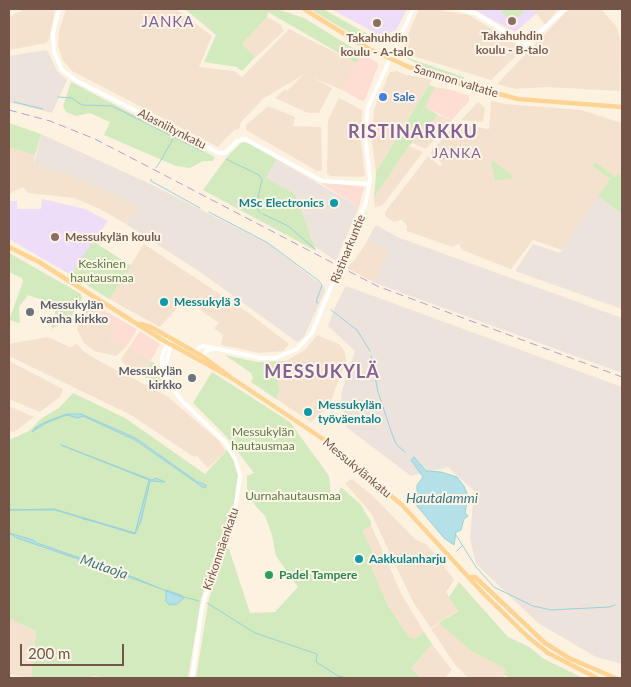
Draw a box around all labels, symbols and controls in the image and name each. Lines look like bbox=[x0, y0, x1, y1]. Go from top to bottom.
district label: JANKA bbox=[141, 13, 195, 31]
marker: Takahuhdin koulu - B-talo bbox=[506, 15, 518, 27]
marker: Takahuhdin koulu - A-talo bbox=[371, 17, 383, 29]
place label: Takahuhdin koulu - B-talo bbox=[476, 29, 548, 57]
place label: Takahuhdin koulu - A-talo bbox=[340, 31, 414, 59]
street label: Sammon valtatie bbox=[412, 61, 500, 101]
place label: Sale bbox=[393, 90, 415, 104]
marker: Sale bbox=[377, 91, 389, 103]
street label: Alasniitynkatu bbox=[135, 106, 209, 152]
district label: RISTINARKKU bbox=[347, 121, 479, 143]
district label: JANKA bbox=[432, 145, 482, 161]
place label: MSc Electronics bbox=[239, 196, 324, 210]
marker: MSc Electronics bbox=[328, 197, 340, 209]
street label: Ristinarkuntie bbox=[328, 212, 368, 286]
place label: Messukylän koulu bbox=[65, 230, 161, 244]
marker: Messukylän koulu bbox=[49, 231, 61, 243]
park label: Keskinen hautausmaa bbox=[70, 257, 134, 285]
place label: Messukylä 3 bbox=[174, 295, 241, 309]
marker: Messukylä 3 bbox=[158, 296, 170, 308]
place label: Messukylän vanha kirkko bbox=[40, 298, 108, 326]
marker: Messukylän vanha kirkko bbox=[24, 306, 36, 318]
district label: MESSUKYLÄ bbox=[263, 361, 381, 383]
place label: Messukylän kirkko bbox=[119, 364, 182, 392]
marker: Messukylän kirkko bbox=[186, 372, 198, 384]
place label: Messukylän työväentalo bbox=[318, 398, 381, 426]
marker: Messukylän työväentalo bbox=[302, 406, 314, 418]
park label: Messukylän hautausmaa bbox=[231, 425, 295, 453]
street label: Messukylänkatu bbox=[320, 435, 394, 501]
park label: Uurnahautausmaa bbox=[245, 489, 341, 503]
water label: Hautalammi bbox=[406, 490, 478, 506]
street label: Kirkonmäenkatu bbox=[200, 506, 242, 592]
water label: Mutaoja bbox=[78, 551, 130, 583]
place label: Aakkulanharju bbox=[369, 552, 446, 566]
marker: Aakkulanharju bbox=[353, 553, 365, 565]
place label: Padel Tampere bbox=[279, 568, 357, 582]
marker: Padel Tampere bbox=[263, 569, 275, 581]
scale bar bbox=[22, 634, 126, 666]
text: 200 m bbox=[28, 644, 70, 662]

